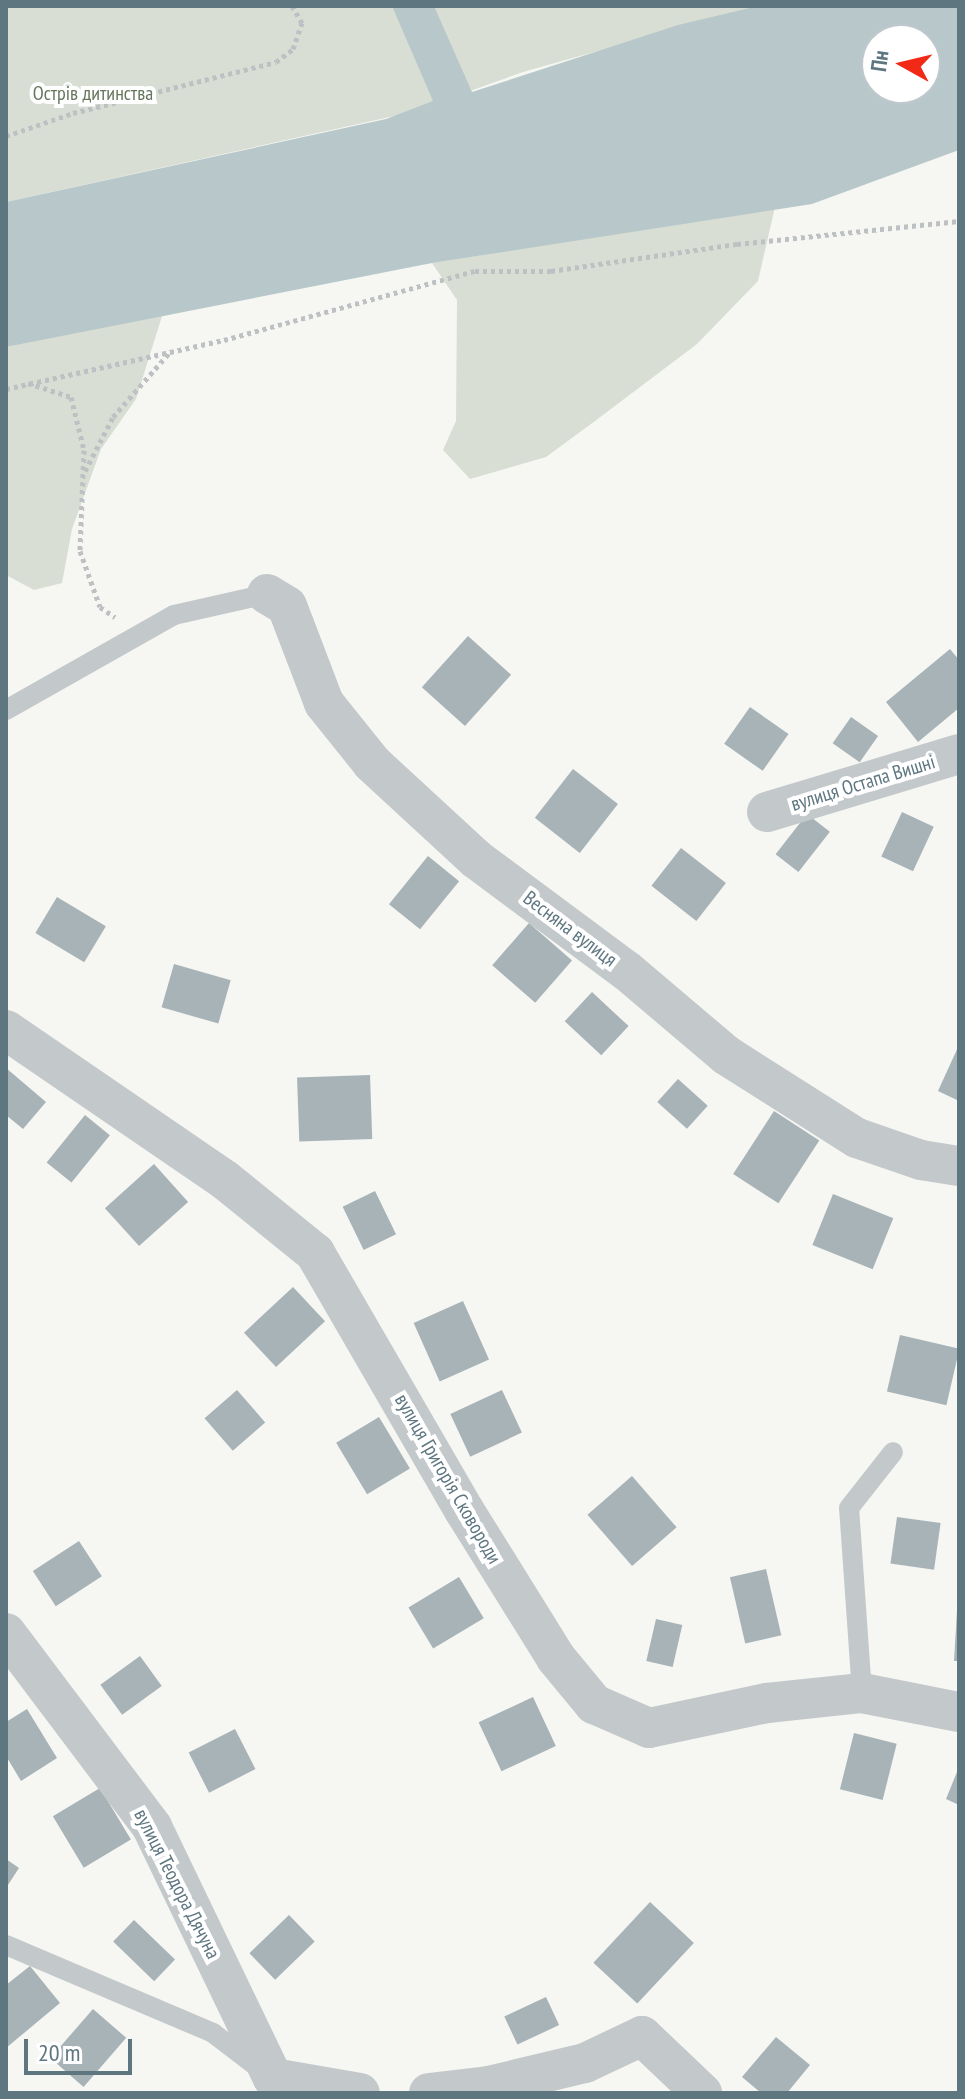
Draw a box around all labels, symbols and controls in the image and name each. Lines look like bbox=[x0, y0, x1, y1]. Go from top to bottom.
north arrow bbox=[861, 24, 941, 104]
text: Пн bbox=[864, 48, 895, 73]
park label: Острів дитинства bbox=[33, 81, 153, 105]
street label: вулиця Остапа Вишні bbox=[788, 750, 938, 816]
street label: Весняна вулиця bbox=[519, 886, 621, 972]
street label: вулиця Григорія Сковороди bbox=[390, 1390, 506, 1568]
street label: вулиця Теодора Дячуна bbox=[129, 1805, 225, 1963]
scale bar bbox=[28, 2023, 136, 2073]
text: 20 m bbox=[38, 2037, 80, 2068]

